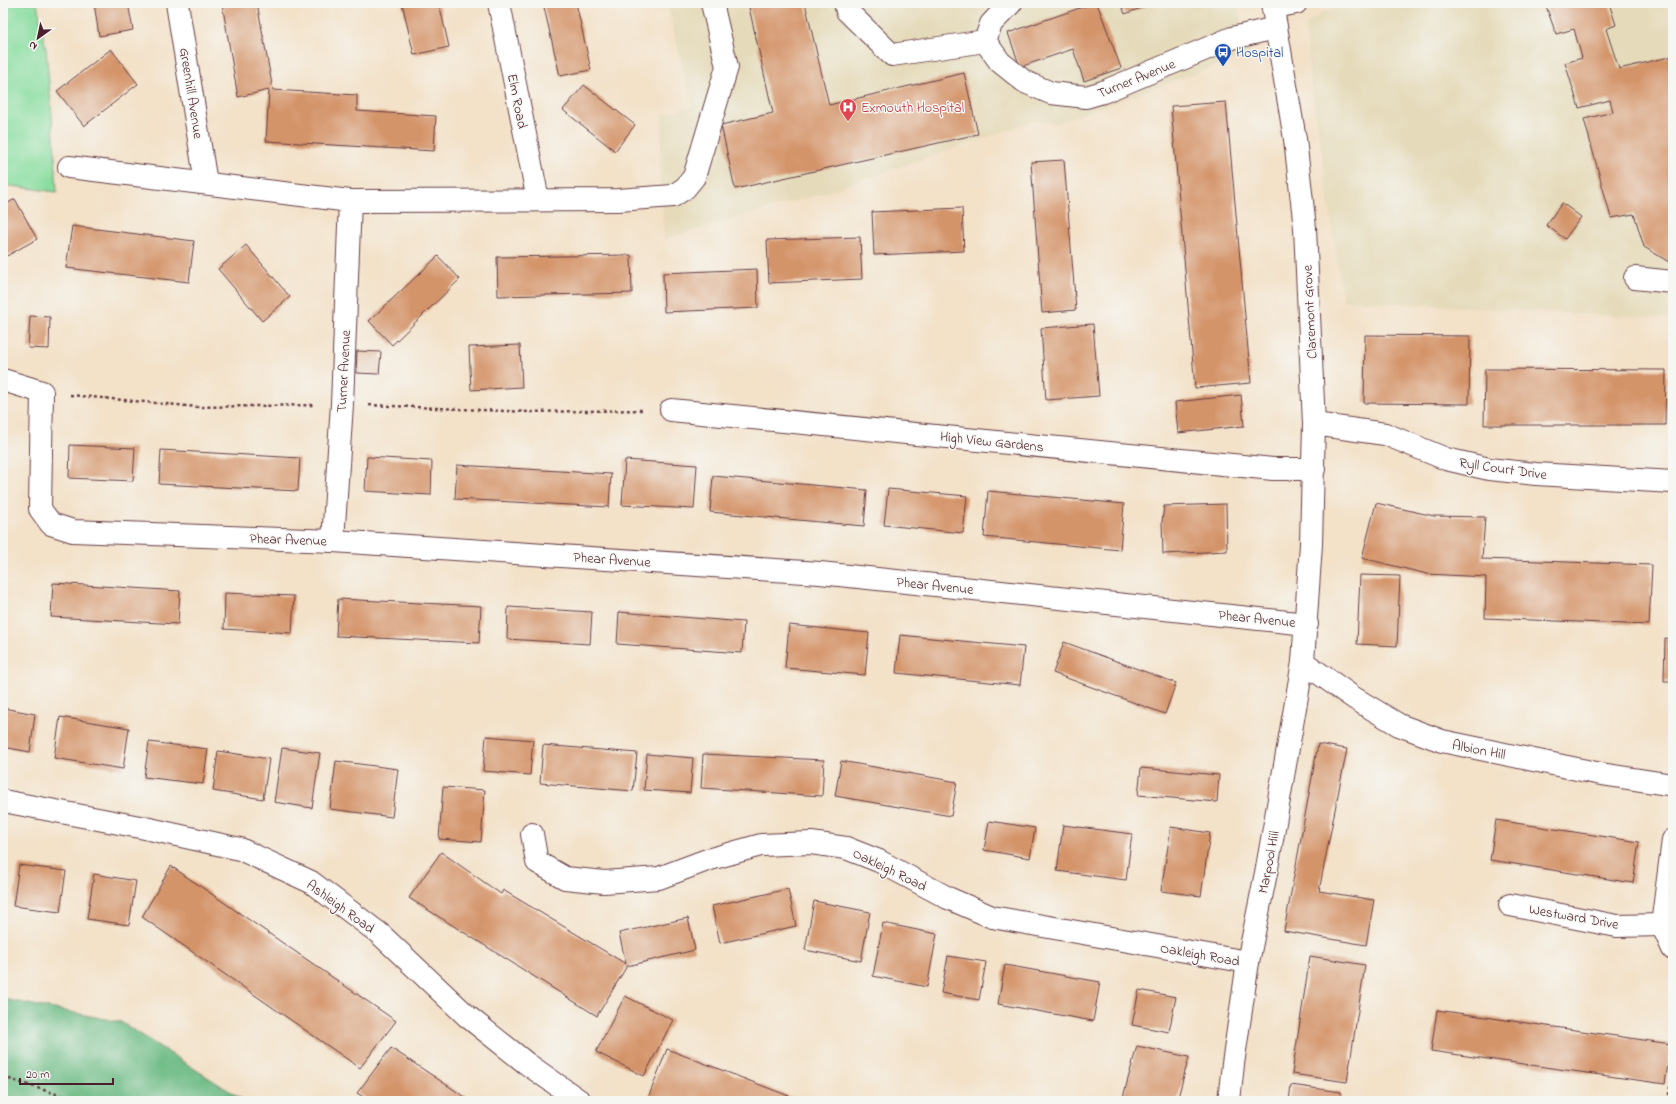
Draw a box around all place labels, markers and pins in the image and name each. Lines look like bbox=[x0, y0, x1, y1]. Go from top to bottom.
bus stop icon: Hospital bbox=[1213, 42, 1233, 67]
place label: Hospital bbox=[1236, 43, 1283, 64]
hospital icon: Exmouth Hospital bbox=[838, 97, 858, 122]
place label: Exmouth Hospital bbox=[861, 98, 964, 119]

